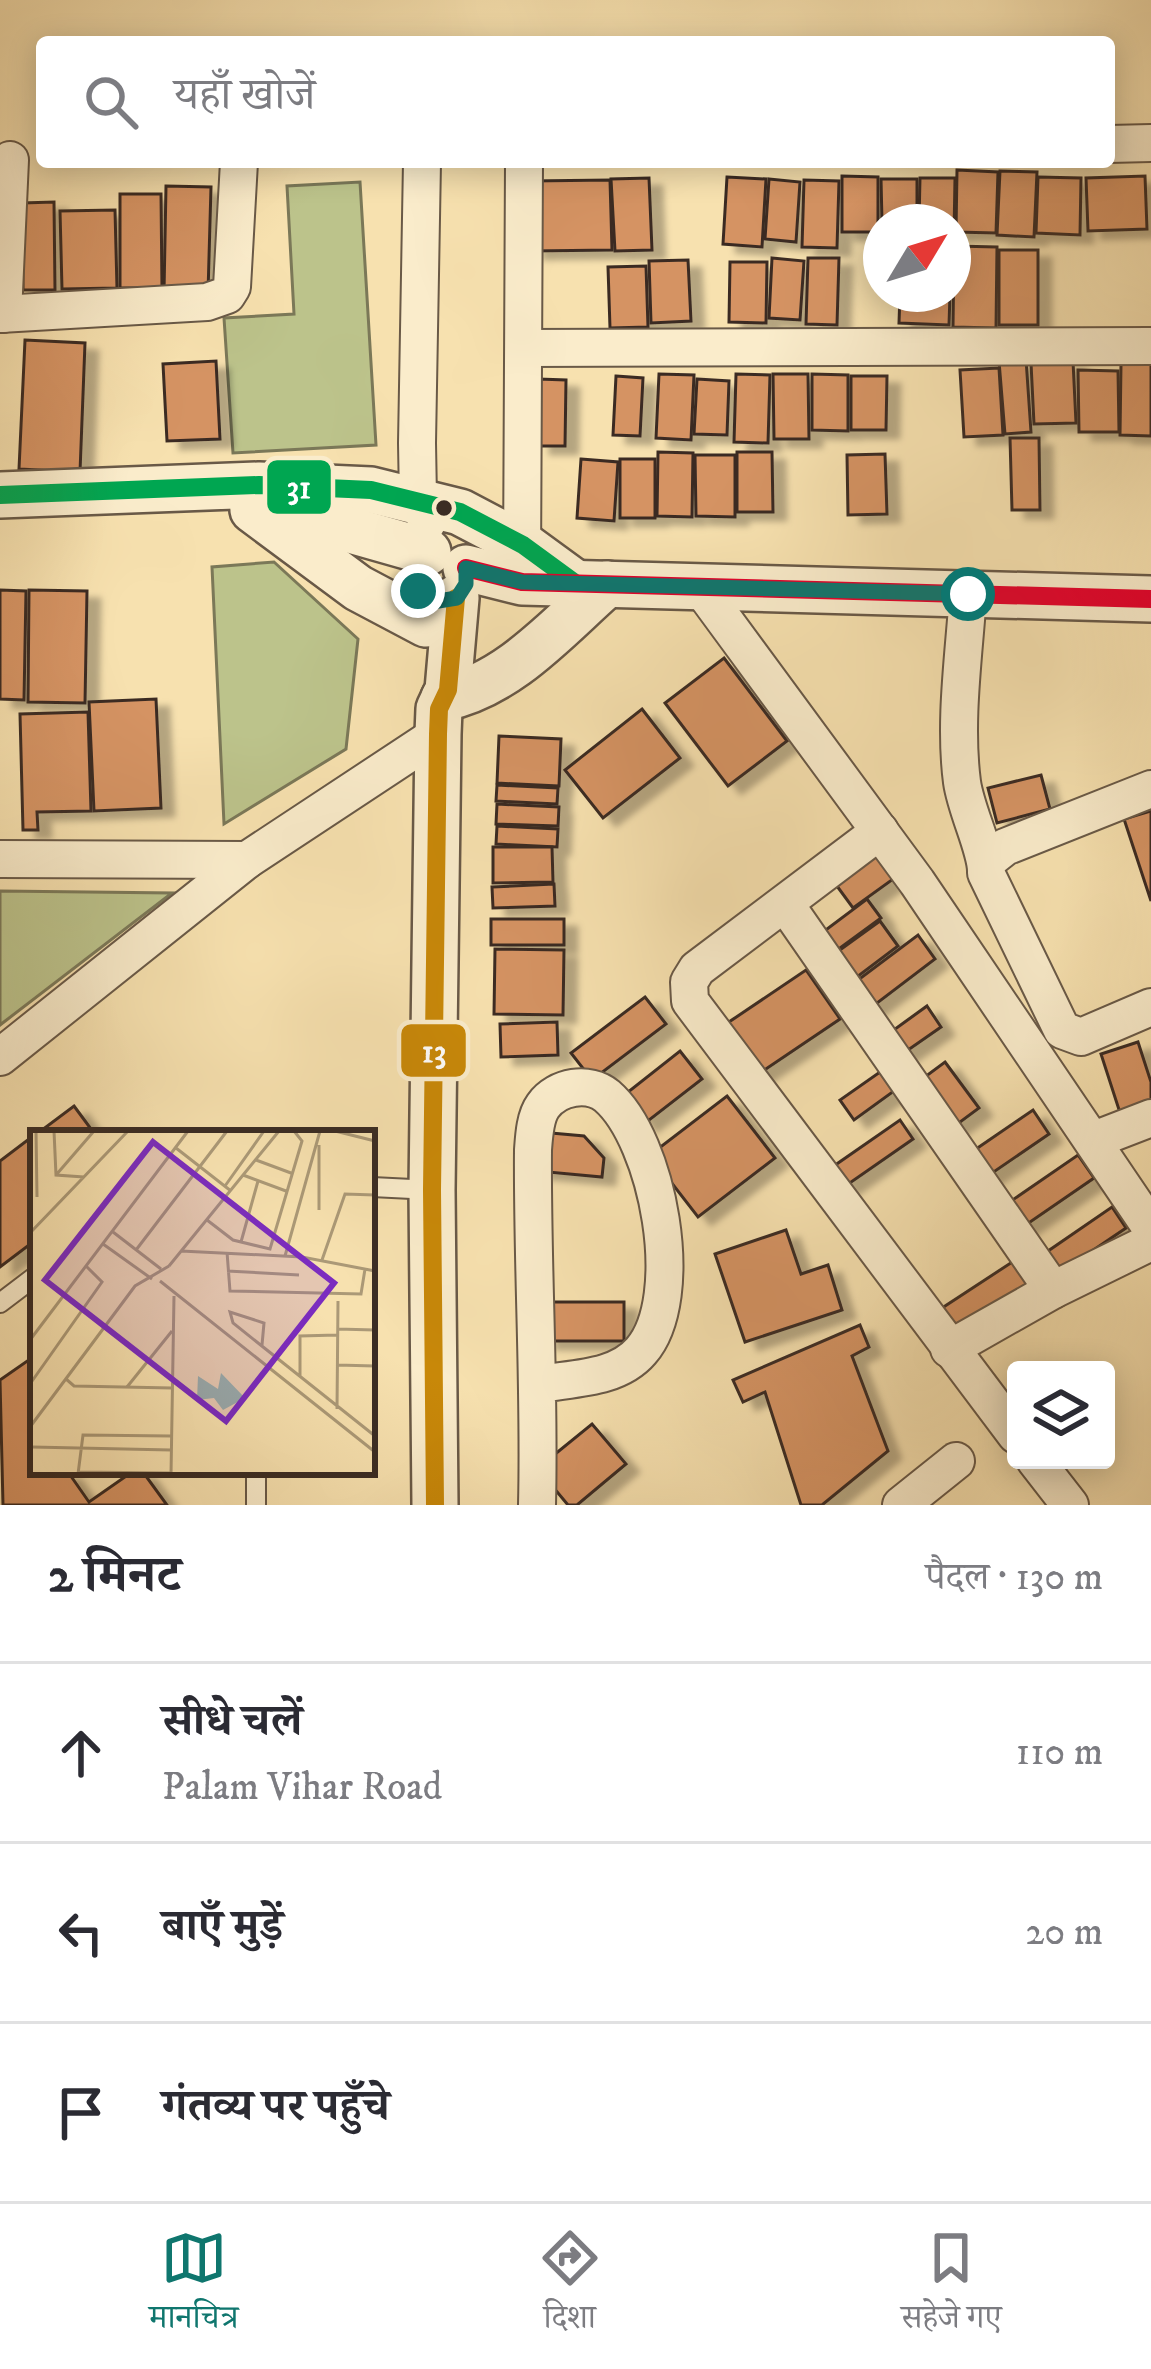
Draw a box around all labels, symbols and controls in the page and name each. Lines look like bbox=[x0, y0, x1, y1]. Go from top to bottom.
search box bbox=[36, 36, 1115, 168]
text: यहाँ खोजें bbox=[174, 68, 315, 124]
icon: search bbox=[78, 69, 144, 135]
north arrow bbox=[863, 204, 971, 312]
line badge: 31 bbox=[265, 458, 333, 516]
text: 31 bbox=[287, 468, 311, 509]
unlabelled marker bbox=[433, 497, 455, 519]
route end bbox=[391, 564, 445, 618]
route start bbox=[941, 567, 995, 621]
line badge: 13 bbox=[399, 1022, 468, 1079]
text: 13 bbox=[422, 1032, 446, 1073]
inset map bbox=[30, 1130, 375, 1475]
map controls bbox=[1007, 1361, 1115, 1469]
button: layers bbox=[1007, 1361, 1115, 1469]
text: 2 मिनट bbox=[48, 1544, 181, 1608]
text: पैदल · 130 m bbox=[926, 1553, 1103, 1602]
text: सीधे चलें bbox=[162, 1694, 302, 1750]
icon: ahead bbox=[48, 1720, 114, 1786]
text: 110 m bbox=[1016, 1728, 1103, 1777]
text: Palam Vihar Road bbox=[162, 1763, 442, 1812]
text: बाएँ मुड़ें bbox=[162, 1899, 283, 1955]
icon: left bbox=[48, 1900, 114, 1966]
text: 20 m bbox=[1025, 1908, 1103, 1957]
text: गंतव्य पर पहुँचे bbox=[162, 2079, 389, 2135]
icon: arrive bbox=[48, 2080, 114, 2146]
tab: मानचित्र bbox=[149, 2225, 239, 2349]
tab: दिशा bbox=[537, 2225, 603, 2349]
tab: सहेजे गए bbox=[901, 2225, 1002, 2349]

